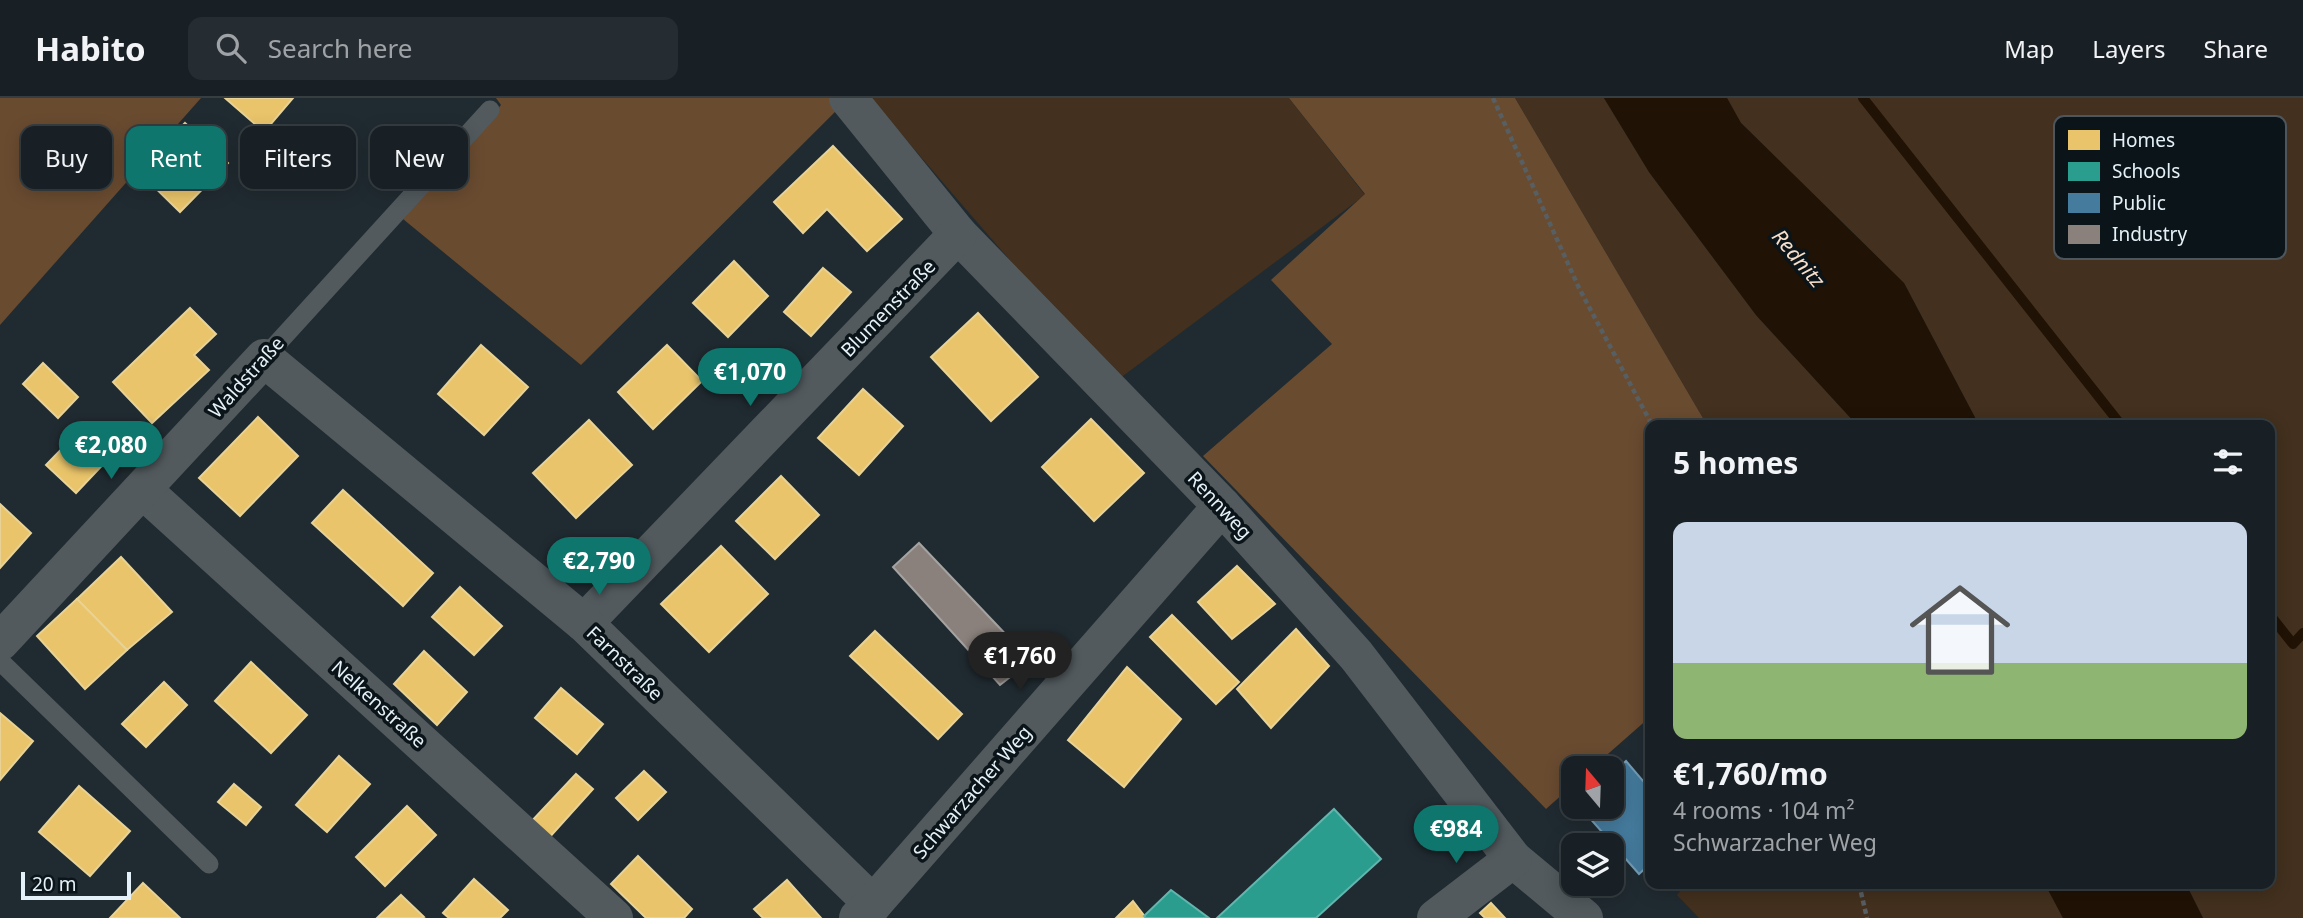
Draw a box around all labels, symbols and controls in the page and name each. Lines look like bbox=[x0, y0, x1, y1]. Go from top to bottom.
search box bbox=[188, 17, 678, 80]
text: Habito bbox=[35, 26, 146, 71]
icon: search bbox=[212, 29, 250, 67]
text: Search here bbox=[268, 30, 412, 66]
text: Map bbox=[2004, 32, 2054, 65]
text: Layers bbox=[2092, 32, 2166, 65]
text: Share bbox=[2204, 32, 2268, 65]
legend bbox=[2054, 116, 2286, 259]
chip: Buy bbox=[21, 126, 112, 189]
chip: Rent bbox=[126, 126, 226, 189]
chip: Filters bbox=[240, 126, 356, 189]
chip: New bbox=[370, 126, 468, 189]
text: Homes bbox=[2112, 127, 2175, 153]
text: Schools bbox=[2112, 158, 2180, 184]
text: Public bbox=[2112, 190, 2166, 216]
text: Industry bbox=[2112, 221, 2187, 247]
water label: Rednitz bbox=[1766, 223, 1832, 294]
street label: Blumenstraße bbox=[835, 254, 941, 362]
street label: Waldstraße bbox=[202, 331, 290, 423]
pin: €1,070 bbox=[693, 348, 807, 408]
text: €1,070 bbox=[714, 355, 786, 387]
pin: €2,080 bbox=[54, 422, 168, 481]
text: €2,080 bbox=[75, 428, 147, 460]
text: 5 homes bbox=[1673, 442, 1798, 483]
icon: filters bbox=[2209, 443, 2247, 481]
street label: Rennweg bbox=[1182, 466, 1258, 544]
pin: €2,790 bbox=[542, 538, 656, 597]
text: €2,790 bbox=[563, 544, 635, 576]
icon: home bbox=[1897, 567, 2023, 693]
street label: Farnstraße bbox=[581, 620, 669, 706]
pin: €1,760 bbox=[963, 632, 1077, 692]
text: €1,760 bbox=[984, 639, 1056, 671]
street label: Nelkenstraße bbox=[326, 654, 432, 754]
street label: Schwarzacher Weg bbox=[907, 720, 1037, 864]
text: €1,760/mo bbox=[1673, 753, 1828, 794]
north arrow bbox=[1561, 756, 1624, 819]
map controls bbox=[1561, 756, 1624, 896]
text: 4 rooms · 104 m² bbox=[1673, 794, 1855, 826]
pin: €984 bbox=[1415, 806, 1497, 865]
text: €984 bbox=[1430, 812, 1482, 844]
text: Schwarzacher Weg bbox=[1673, 826, 1877, 858]
button: layers bbox=[1561, 833, 1624, 896]
scale bar bbox=[21, 869, 131, 901]
text: 20 m bbox=[32, 871, 76, 897]

